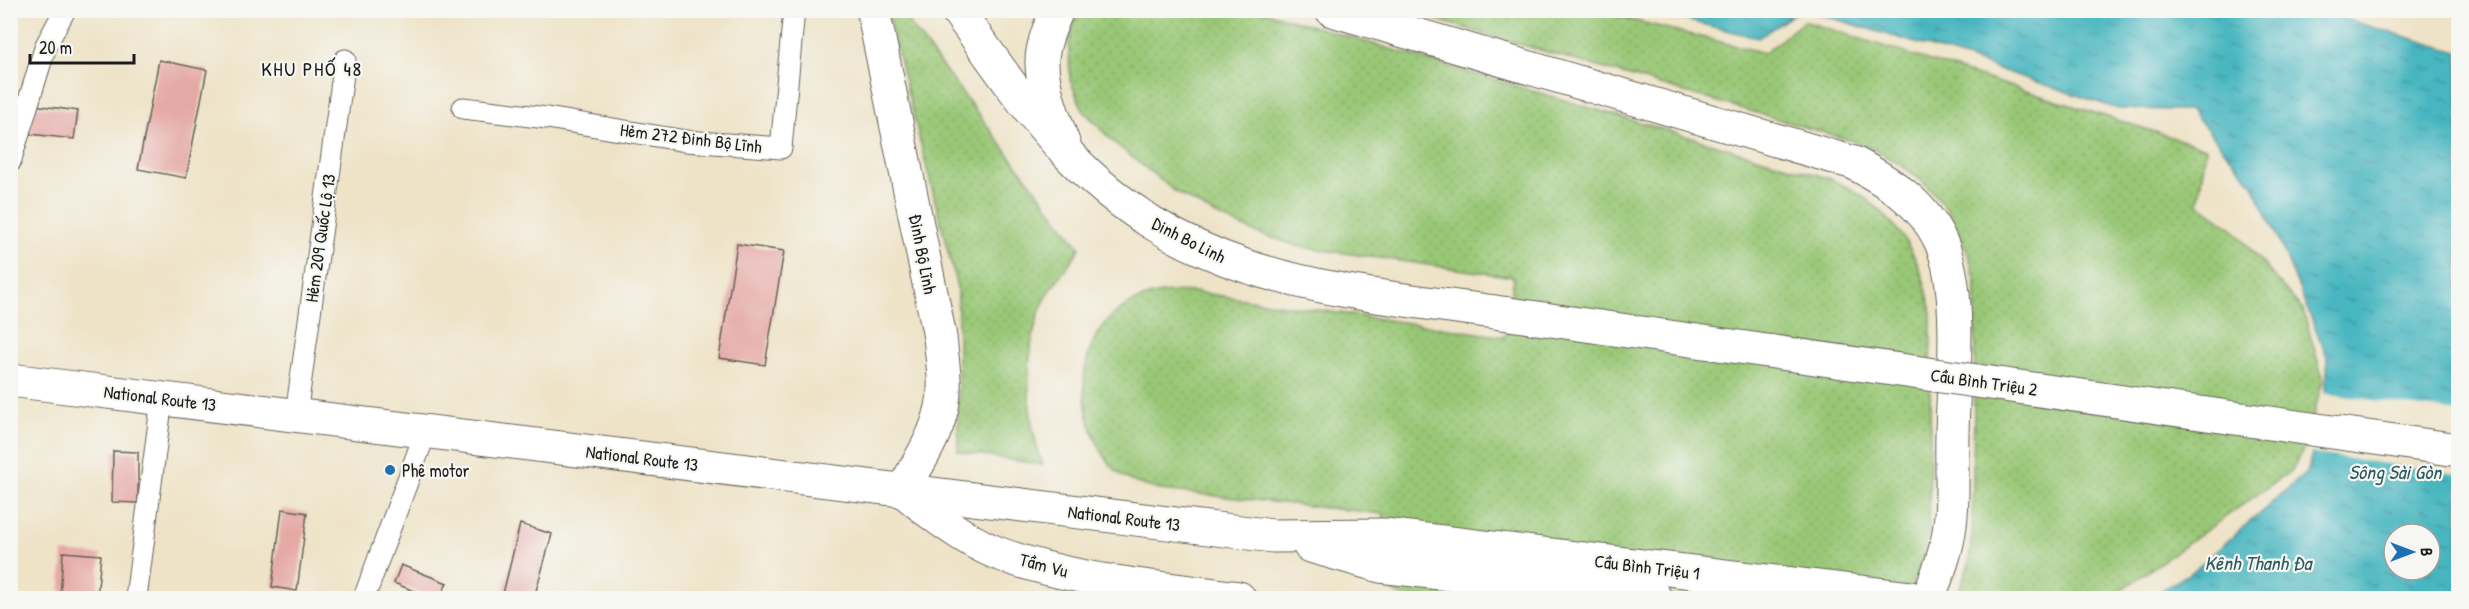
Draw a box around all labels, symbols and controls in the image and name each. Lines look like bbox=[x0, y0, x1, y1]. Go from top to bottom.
scale bar bbox=[30, 27, 134, 65]
text: 20 m bbox=[39, 35, 72, 60]
district label: KHU PHỐ 48 bbox=[261, 55, 363, 82]
street label: Hẻm 272 Đinh Bộ Lĩnh bbox=[619, 117, 764, 159]
street label: Hẻm 209 Quốc Lộ 13 bbox=[299, 172, 341, 304]
street label: Dinh Bo Linh bbox=[1148, 211, 1230, 269]
street label: Đinh Bộ Lĩnh bbox=[903, 212, 943, 296]
street label: Cầu Bình Triệu 2 bbox=[1929, 362, 2040, 402]
street label: National Route 13 bbox=[102, 379, 218, 417]
street label: National Route 13 bbox=[584, 439, 700, 477]
place label: Phê motor bbox=[402, 458, 469, 483]
water label: Sông Sài Gòn bbox=[2349, 458, 2443, 486]
marker: Phê motor bbox=[383, 463, 397, 477]
street label: National Route 13 bbox=[1066, 499, 1182, 537]
north arrow bbox=[2382, 522, 2442, 582]
street label: Tầm Vu bbox=[1017, 547, 1071, 583]
street label: Cầu Bình Triệu 1 bbox=[1593, 548, 1701, 586]
text: B bbox=[2416, 548, 2438, 556]
water label: Kênh Thanh Đa bbox=[2205, 549, 2314, 576]

